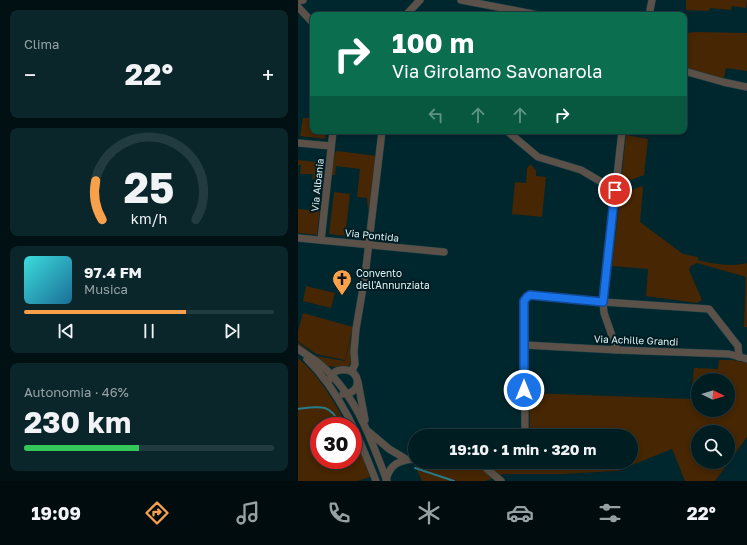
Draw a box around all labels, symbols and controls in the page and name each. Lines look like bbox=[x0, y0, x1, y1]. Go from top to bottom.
text: 100 m bbox=[392, 26, 474, 59]
icon: right bbox=[326, 28, 378, 80]
text: Clima bbox=[24, 36, 59, 52]
text: 22° bbox=[125, 56, 173, 92]
text: Via Girolamo Savonarola bbox=[392, 60, 603, 82]
text: − bbox=[24, 61, 36, 88]
text: + bbox=[262, 61, 274, 88]
icon: left bbox=[425, 104, 447, 126]
icon: ahead bbox=[467, 104, 489, 126]
icon: ahead bbox=[509, 104, 531, 126]
icon: right bbox=[551, 104, 573, 126]
street label: Via Albania bbox=[308, 158, 326, 212]
text: 25 bbox=[124, 161, 174, 211]
pin bbox=[598, 173, 632, 207]
icon: arrive bbox=[604, 179, 626, 201]
text: km/h bbox=[131, 209, 167, 226]
street label: Via Pontida bbox=[344, 226, 400, 244]
text: 97.4 FM bbox=[84, 263, 142, 281]
place label: Convento dell'Annunziata bbox=[356, 267, 430, 291]
church icon: Convento dell'Annunziata bbox=[331, 268, 353, 296]
text: Musica bbox=[84, 281, 128, 297]
icon: previous bbox=[55, 320, 77, 342]
icon: pause bbox=[138, 320, 160, 342]
icon: next bbox=[221, 320, 243, 342]
street label: Via Achille Grandi bbox=[594, 333, 678, 347]
position arrow bbox=[503, 369, 545, 411]
north arrow bbox=[691, 373, 735, 417]
map controls bbox=[691, 373, 735, 469]
text: Autonomia · 46% bbox=[24, 384, 129, 400]
text: 230 km bbox=[24, 404, 131, 440]
speed limit sign: 30 bbox=[310, 417, 362, 469]
button: search bbox=[691, 425, 735, 469]
text: 19:10 · 1 min · 320 m bbox=[450, 440, 596, 458]
icon: directions bbox=[143, 499, 171, 527]
icon: music bbox=[234, 499, 262, 527]
icon: phone bbox=[325, 499, 353, 527]
icon: climate bbox=[415, 499, 443, 527]
icon: car bbox=[506, 499, 534, 527]
icon: filters bbox=[596, 499, 624, 527]
text: 19:09 bbox=[31, 502, 81, 524]
text: 22° bbox=[687, 502, 716, 524]

